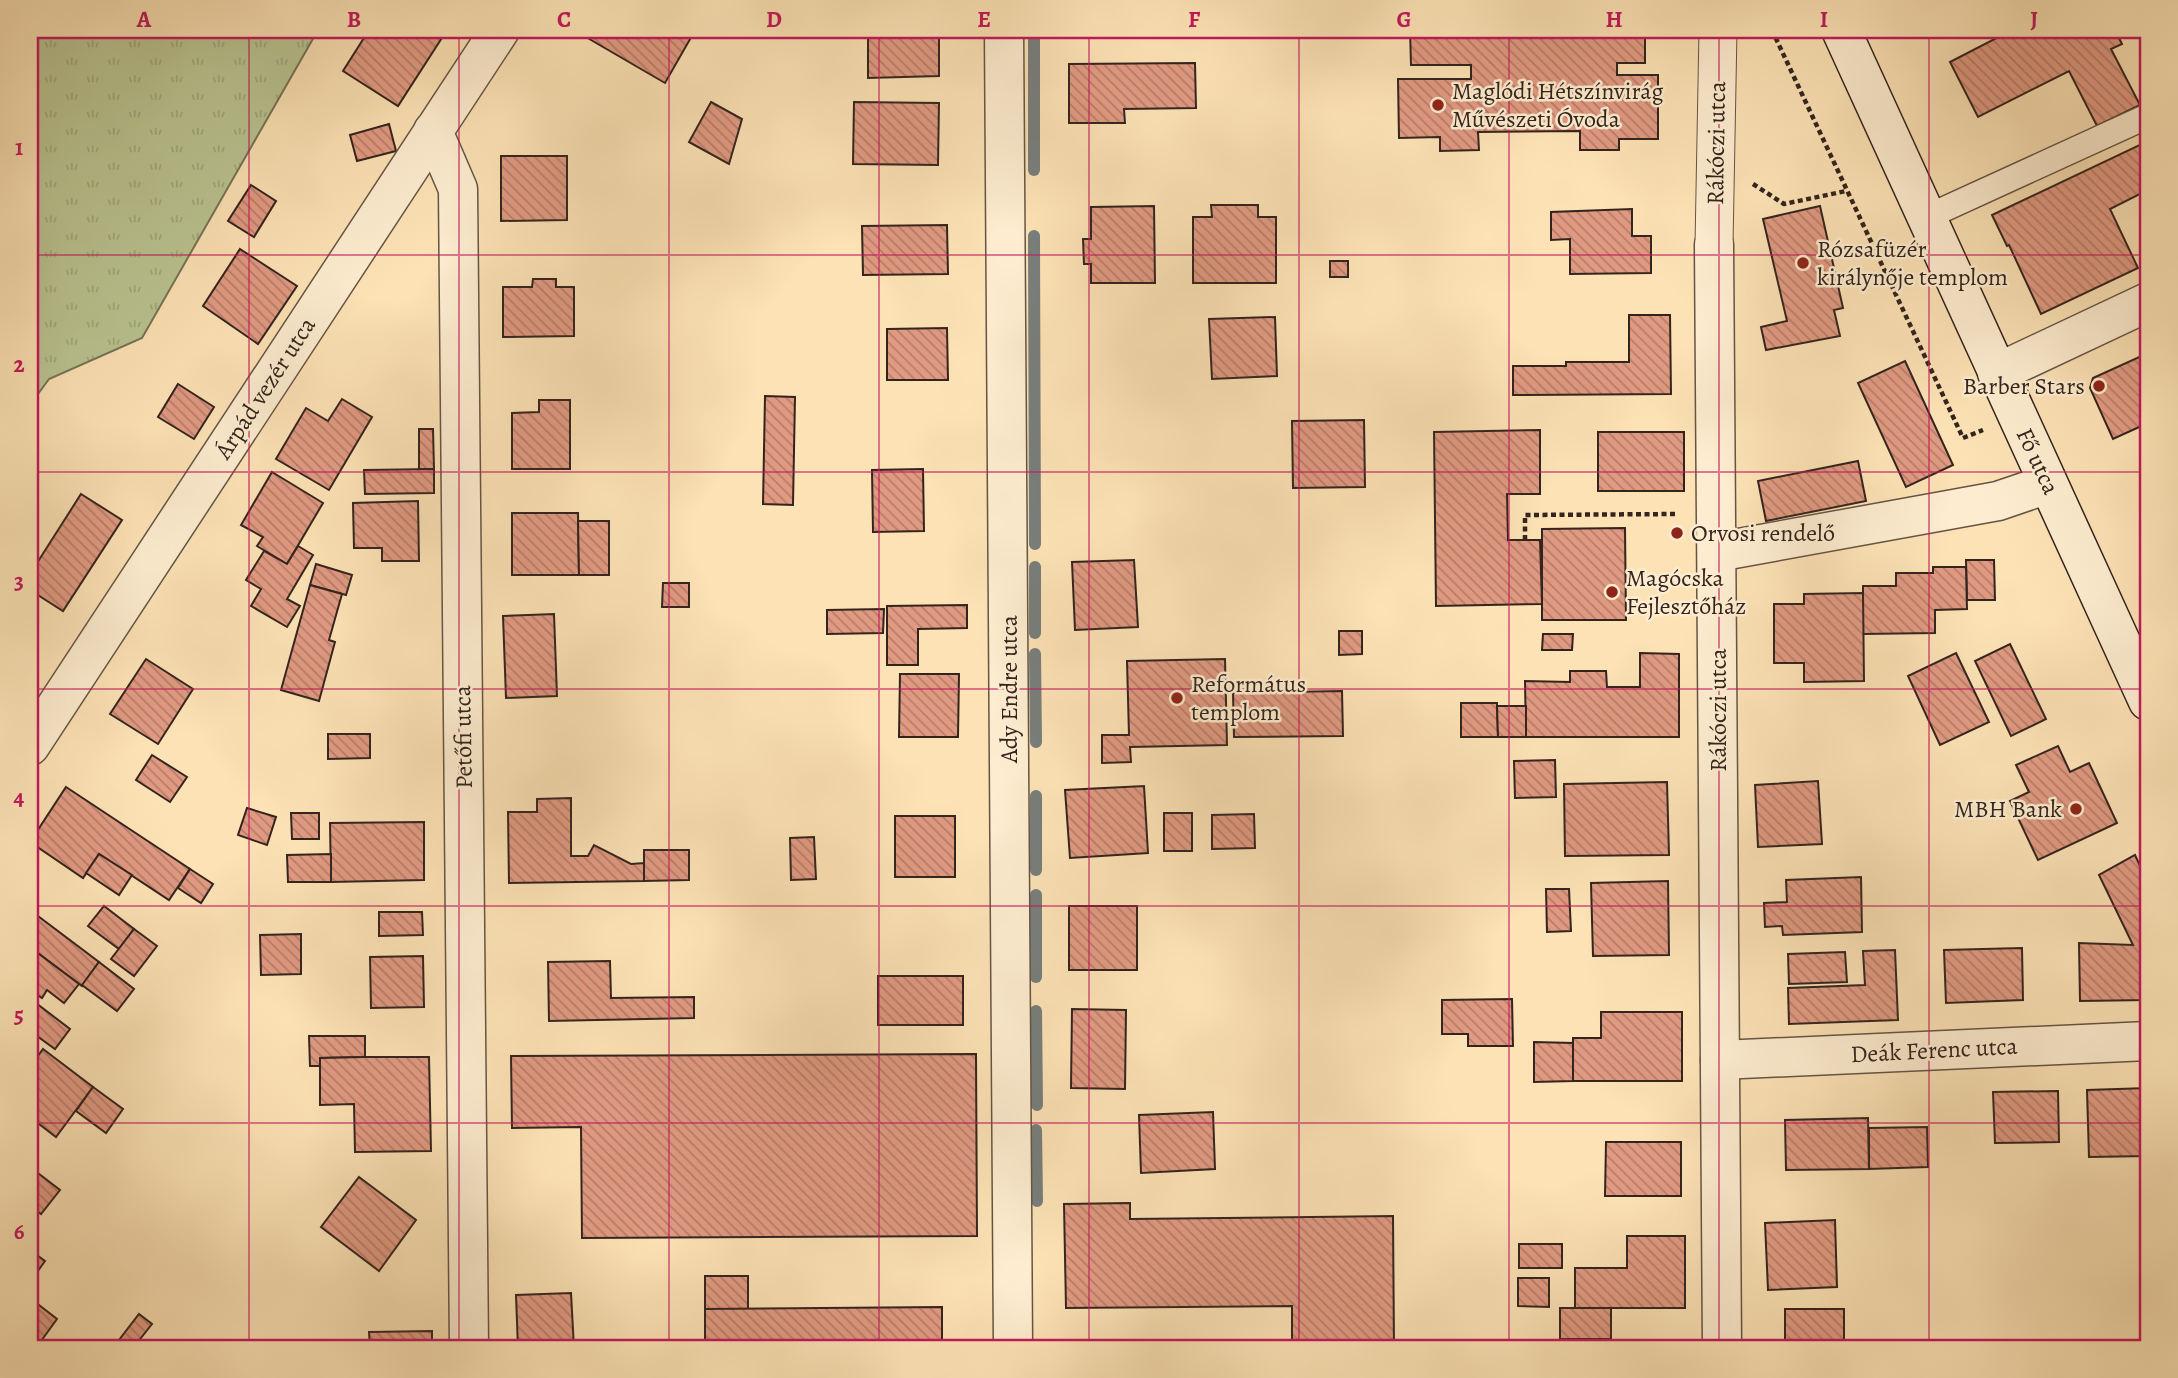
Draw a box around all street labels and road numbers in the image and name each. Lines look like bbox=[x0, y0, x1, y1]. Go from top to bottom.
street label: Rákóczi utca bbox=[1699, 80, 1733, 205]
street label: Árpád vezér utca bbox=[207, 310, 323, 466]
street label: Fő utca bbox=[2009, 423, 2068, 500]
street label: Ady Endre utca bbox=[993, 614, 1025, 764]
street label: Rákóczi utca bbox=[1702, 647, 1734, 772]
street label: Petőfi utca bbox=[446, 684, 480, 789]
street label: Deák Ferenc utca bbox=[1850, 1030, 2019, 1070]

